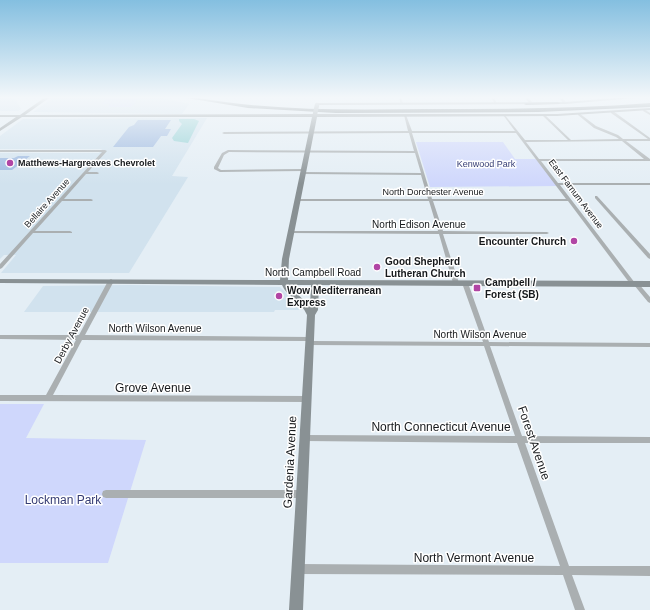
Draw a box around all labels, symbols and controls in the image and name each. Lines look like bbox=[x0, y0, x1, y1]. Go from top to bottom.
street label: East Farnum Avenue bbox=[547, 157, 605, 231]
marker: Matthews-Hargreaves Chevrolet bbox=[5, 158, 15, 168]
place label: Matthews-Hargreaves Chevrolet bbox=[18, 158, 155, 168]
park label: Kenwood Park bbox=[457, 159, 516, 169]
street label: Bellaire Avenue bbox=[22, 176, 72, 230]
street label: North Dorchester Avenue bbox=[383, 187, 483, 197]
street label: North Edison Avenue bbox=[372, 219, 466, 230]
place label: Encounter Church bbox=[479, 236, 566, 247]
marker: Encounter Church bbox=[569, 236, 579, 246]
place label: Good Shepherd Lutheran Church bbox=[385, 256, 466, 279]
marker: Good Shepherd Lutheran Church bbox=[372, 262, 382, 272]
street label: North Campbell Road bbox=[265, 267, 361, 278]
place label: Campbell / Forest (SB) bbox=[485, 277, 539, 300]
marker: Campbell / Forest (SB) bbox=[472, 283, 482, 293]
place label: Wow Mediterranean Express bbox=[287, 285, 381, 308]
marker: Wow Mediterranean Express bbox=[274, 291, 284, 301]
street label: Derby Avenue bbox=[52, 305, 91, 365]
street label: North Wilson Avenue bbox=[108, 323, 202, 334]
street label: North Wilson Avenue bbox=[433, 329, 527, 340]
street label: Grove Avenue bbox=[115, 381, 191, 395]
street label: Forest Avenue bbox=[515, 404, 553, 482]
street label: Gardenia Avenue bbox=[281, 415, 299, 509]
street label: North Connecticut Avenue bbox=[371, 420, 511, 434]
park label: Lockman Park bbox=[25, 493, 102, 507]
street label: North Vermont Avenue bbox=[414, 551, 535, 565]

